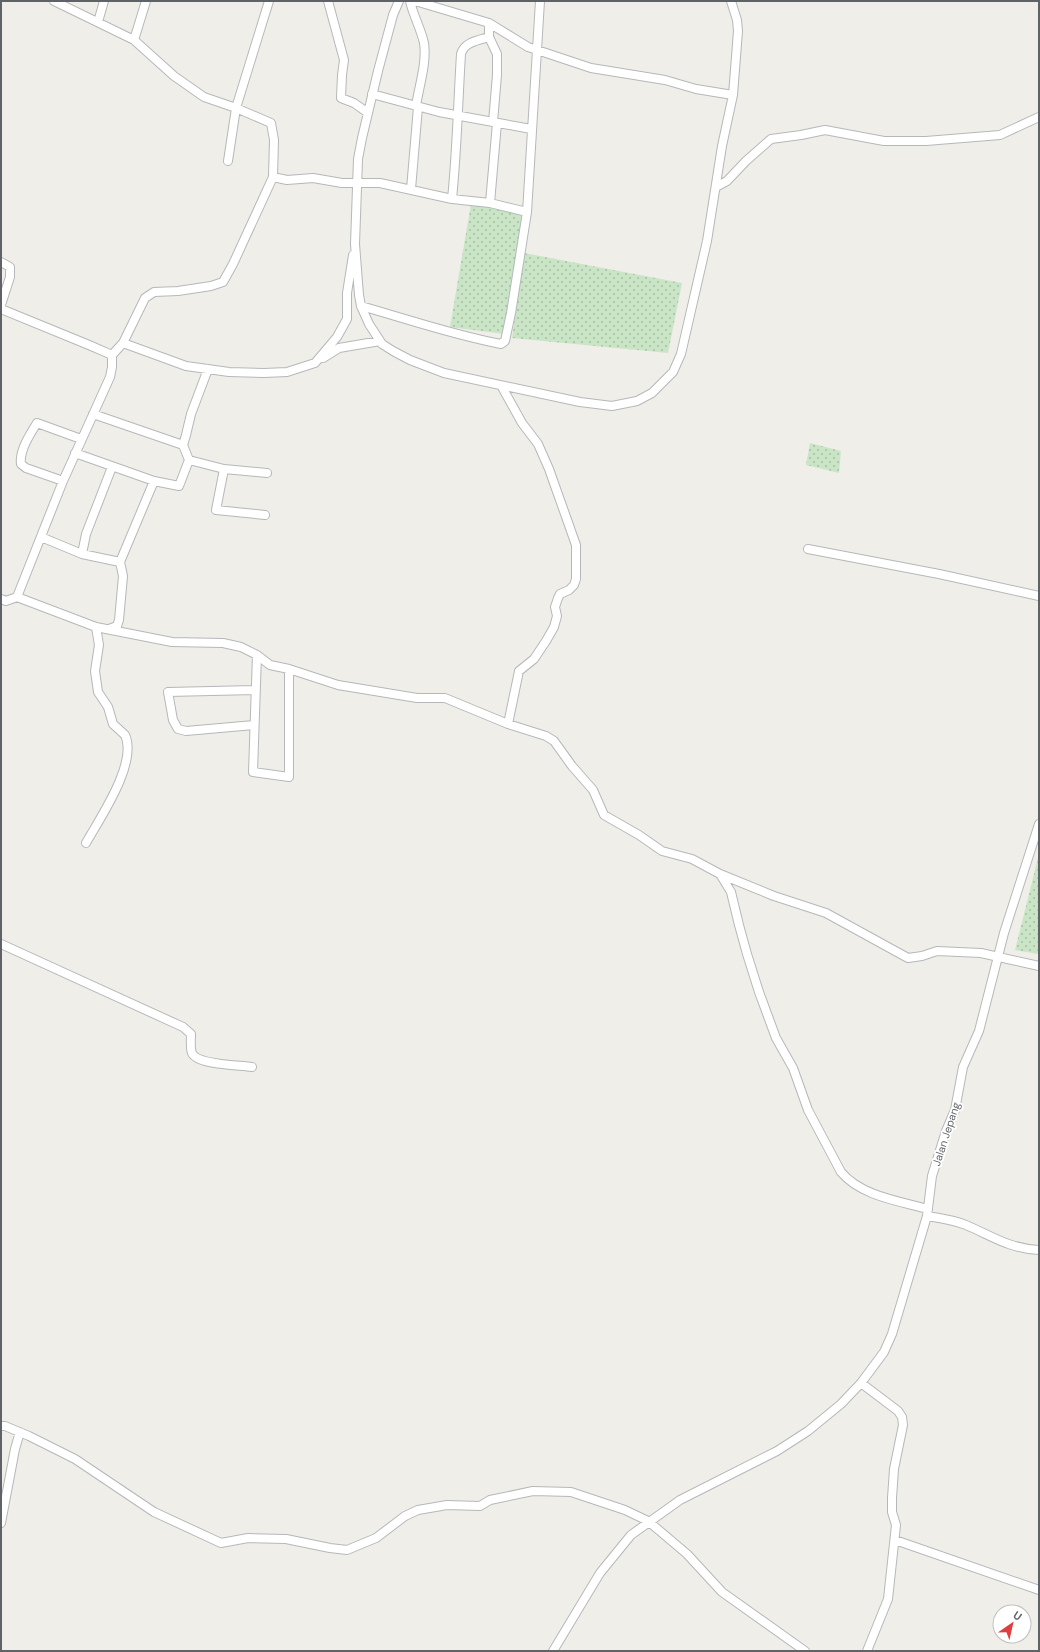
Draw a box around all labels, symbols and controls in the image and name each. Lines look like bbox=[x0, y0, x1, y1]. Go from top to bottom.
street label: Jalan Jepang bbox=[929, 1100, 963, 1168]
north arrow bbox=[992, 1604, 1032, 1644]
text: U bbox=[1011, 1608, 1025, 1624]

